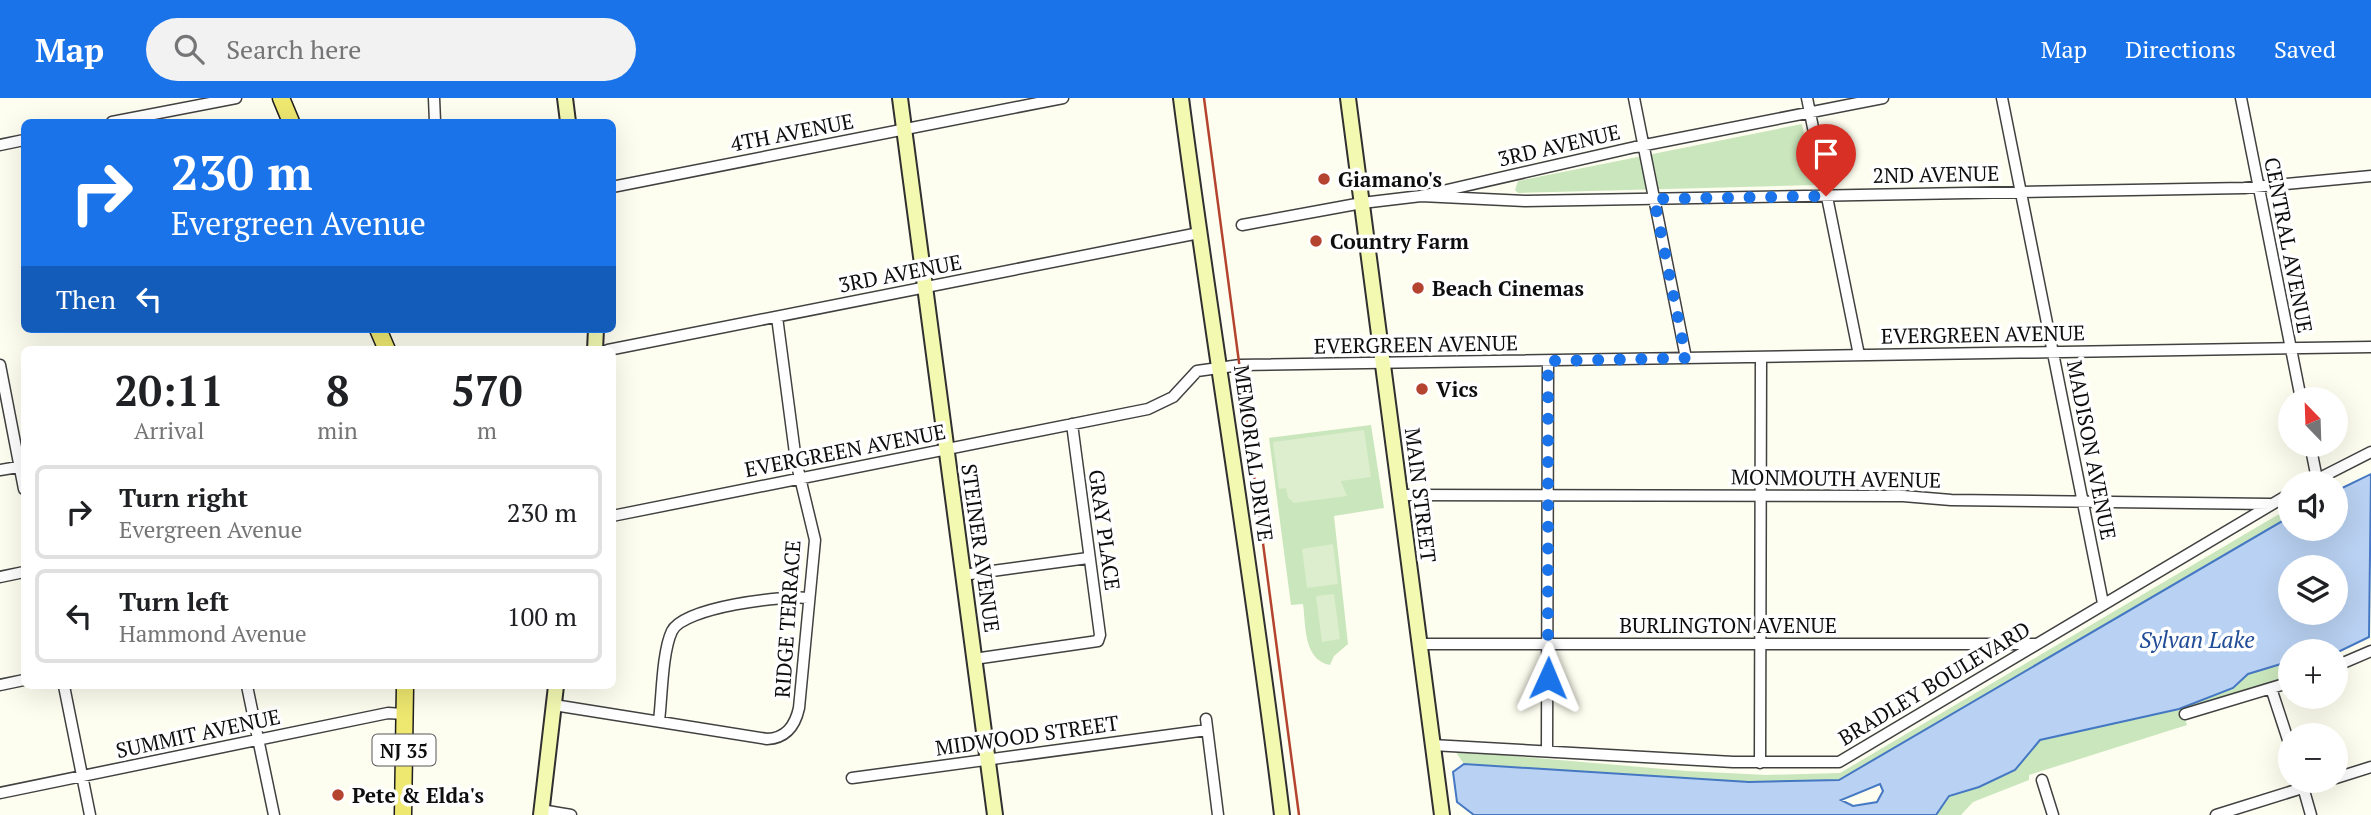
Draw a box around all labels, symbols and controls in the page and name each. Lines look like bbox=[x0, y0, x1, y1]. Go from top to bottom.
search box bbox=[146, 18, 636, 81]
text: Map bbox=[35, 28, 104, 71]
icon: search bbox=[170, 30, 208, 68]
text: Search here bbox=[226, 32, 361, 66]
text: Map bbox=[2041, 33, 2087, 65]
text: Directions bbox=[2125, 33, 2236, 65]
text: Saved bbox=[2274, 33, 2336, 65]
street label: 4TH AVENUE bbox=[728, 106, 856, 158]
street label: 3RD AVENUE bbox=[1495, 117, 1623, 173]
pin bbox=[1796, 124, 1856, 196]
icon: arrive bbox=[1807, 135, 1845, 173]
text: 230 m bbox=[171, 139, 313, 204]
icon: right bbox=[56, 147, 147, 238]
street label: CENTRAL AVENUE bbox=[2258, 155, 2320, 335]
street label: 2ND AVENUE bbox=[1872, 159, 2000, 189]
place label: Giamano's bbox=[1338, 165, 1442, 193]
marker: Giamano's bbox=[1316, 171, 1332, 187]
text: Evergreen Avenue bbox=[171, 202, 426, 244]
place label: Country Farm bbox=[1330, 227, 1470, 255]
marker: Country Farm bbox=[1308, 233, 1324, 249]
street label: 3RD AVENUE bbox=[836, 247, 964, 299]
place label: Beach Cinemas bbox=[1432, 274, 1584, 302]
icon: left bbox=[130, 280, 168, 318]
marker: Beach Cinemas bbox=[1410, 280, 1426, 296]
text: Then bbox=[56, 282, 116, 316]
street label: EVERGREEN AVENUE bbox=[1881, 318, 2085, 350]
street label: EVERGREEN AVENUE bbox=[1314, 328, 1518, 360]
street label: MADISON AVENUE bbox=[2061, 358, 2123, 542]
text: 20:11 bbox=[115, 362, 224, 418]
text: 8 bbox=[326, 362, 349, 418]
text: 570 bbox=[451, 362, 522, 418]
street label: MEMORIAL DRIVE bbox=[1228, 363, 1280, 543]
place label: Vics bbox=[1436, 375, 1478, 403]
marker: Vics bbox=[1414, 381, 1430, 397]
north arrow bbox=[2278, 387, 2348, 457]
map controls bbox=[2278, 387, 2348, 793]
text: Arrival bbox=[134, 415, 204, 446]
text: min bbox=[317, 415, 358, 446]
text: m bbox=[477, 415, 497, 446]
street label: EVERGREEN AVENUE bbox=[742, 417, 948, 483]
street label: MAIN STREET bbox=[1399, 426, 1443, 564]
street label: STEINER AVENUE bbox=[955, 462, 1007, 634]
street label: MONMOUTH AVENUE bbox=[1731, 462, 1941, 494]
street label: GRAY PLACE bbox=[1083, 468, 1127, 592]
button: sound bbox=[2278, 471, 2348, 541]
text: Turn right bbox=[119, 480, 248, 514]
icon: right bbox=[60, 493, 98, 531]
text: 230 m bbox=[507, 495, 577, 529]
text: Evergreen Avenue bbox=[119, 514, 302, 545]
street label: RIDGE TERRACE bbox=[768, 539, 806, 699]
button: layers bbox=[2278, 555, 2348, 625]
text: Turn left bbox=[119, 584, 229, 618]
icon: left bbox=[60, 597, 98, 635]
text: 100 m bbox=[507, 599, 577, 633]
street label: BURLINGTON AVENUE bbox=[1619, 611, 1837, 639]
street label: BRADLEY BOULEVARD bbox=[1833, 615, 2035, 751]
text: Hammond Avenue bbox=[119, 618, 307, 649]
water label: Sylvan Lake bbox=[2139, 624, 2255, 655]
button: + bbox=[2278, 639, 2348, 709]
position arrow bbox=[1511, 641, 1585, 715]
street label: SUMMIT AVENUE bbox=[113, 702, 283, 764]
street label: MIDWOOD STREET bbox=[934, 708, 1120, 762]
button: − bbox=[2278, 723, 2348, 793]
road number: NJ 35 bbox=[372, 734, 436, 765]
place label: Pete & Elda's bbox=[352, 781, 484, 809]
marker: Pete & Elda's bbox=[330, 787, 346, 803]

